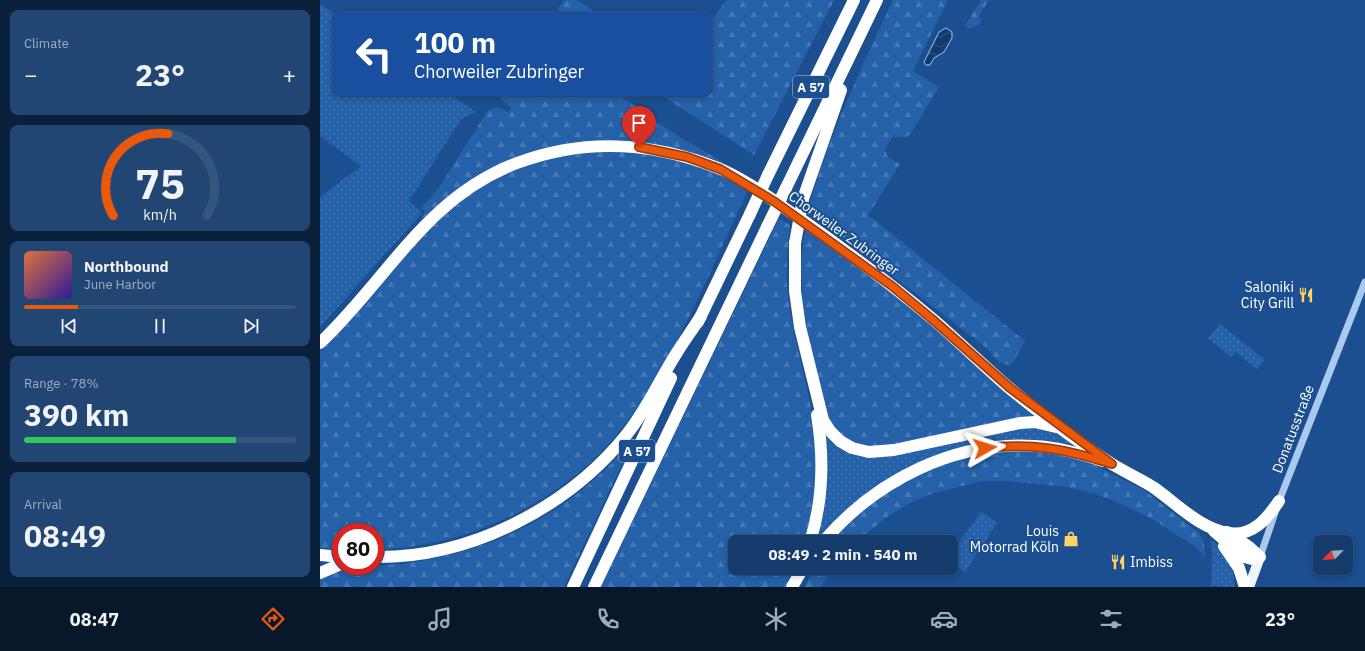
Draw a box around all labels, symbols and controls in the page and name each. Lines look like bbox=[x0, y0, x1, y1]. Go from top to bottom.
text: 100 m bbox=[414, 24, 496, 61]
icon: left bbox=[348, 28, 400, 80]
text: Climate bbox=[24, 35, 69, 52]
text: 23° bbox=[135, 55, 185, 94]
text: − bbox=[24, 60, 37, 89]
text: + bbox=[283, 60, 296, 89]
text: Chorweiler Zubringer bbox=[414, 60, 584, 83]
road number: A 57 bbox=[793, 76, 829, 98]
pin bbox=[622, 106, 656, 147]
icon: arrive bbox=[628, 112, 650, 134]
text: 75 bbox=[135, 156, 185, 210]
street label: Chorweiler Zubringer bbox=[785, 187, 903, 279]
text: km/h bbox=[143, 205, 177, 224]
text: Northbound bbox=[84, 257, 169, 276]
text: June Harbor bbox=[84, 276, 156, 293]
place label: Saloniki City Grill bbox=[1241, 278, 1294, 312]
restaurant icon: Saloniki City Grill bbox=[1297, 286, 1315, 304]
icon: previous bbox=[58, 315, 80, 337]
icon: pause bbox=[149, 315, 171, 337]
icon: next bbox=[240, 315, 262, 337]
text: Range · 78% bbox=[24, 375, 98, 392]
street label: Donatusstraße bbox=[1268, 382, 1318, 476]
text: 390 km bbox=[24, 395, 129, 434]
position arrow bbox=[964, 427, 1006, 469]
road number: A 57 bbox=[619, 440, 655, 462]
text: Arrival bbox=[24, 496, 62, 513]
text: 08:49 bbox=[24, 516, 106, 555]
place label: Louis Motorrad Köln bbox=[970, 522, 1059, 556]
speed limit sign: 80 bbox=[332, 523, 384, 575]
shop icon: Louis Motorrad Köln bbox=[1062, 530, 1080, 548]
north arrow bbox=[1313, 535, 1353, 575]
map controls bbox=[1313, 535, 1353, 575]
text: 08:49 · 2 min · 540 m bbox=[769, 545, 917, 564]
restaurant icon: Imbiss bbox=[1109, 553, 1127, 571]
place label: Imbiss bbox=[1130, 553, 1173, 571]
icon: directions bbox=[259, 605, 287, 633]
icon: music bbox=[426, 605, 454, 633]
icon: phone bbox=[594, 605, 622, 633]
icon: climate bbox=[762, 605, 790, 633]
icon: car bbox=[930, 605, 958, 633]
icon: filters bbox=[1097, 605, 1125, 633]
text: 08:47 bbox=[70, 608, 119, 631]
text: 23° bbox=[1265, 608, 1295, 631]

